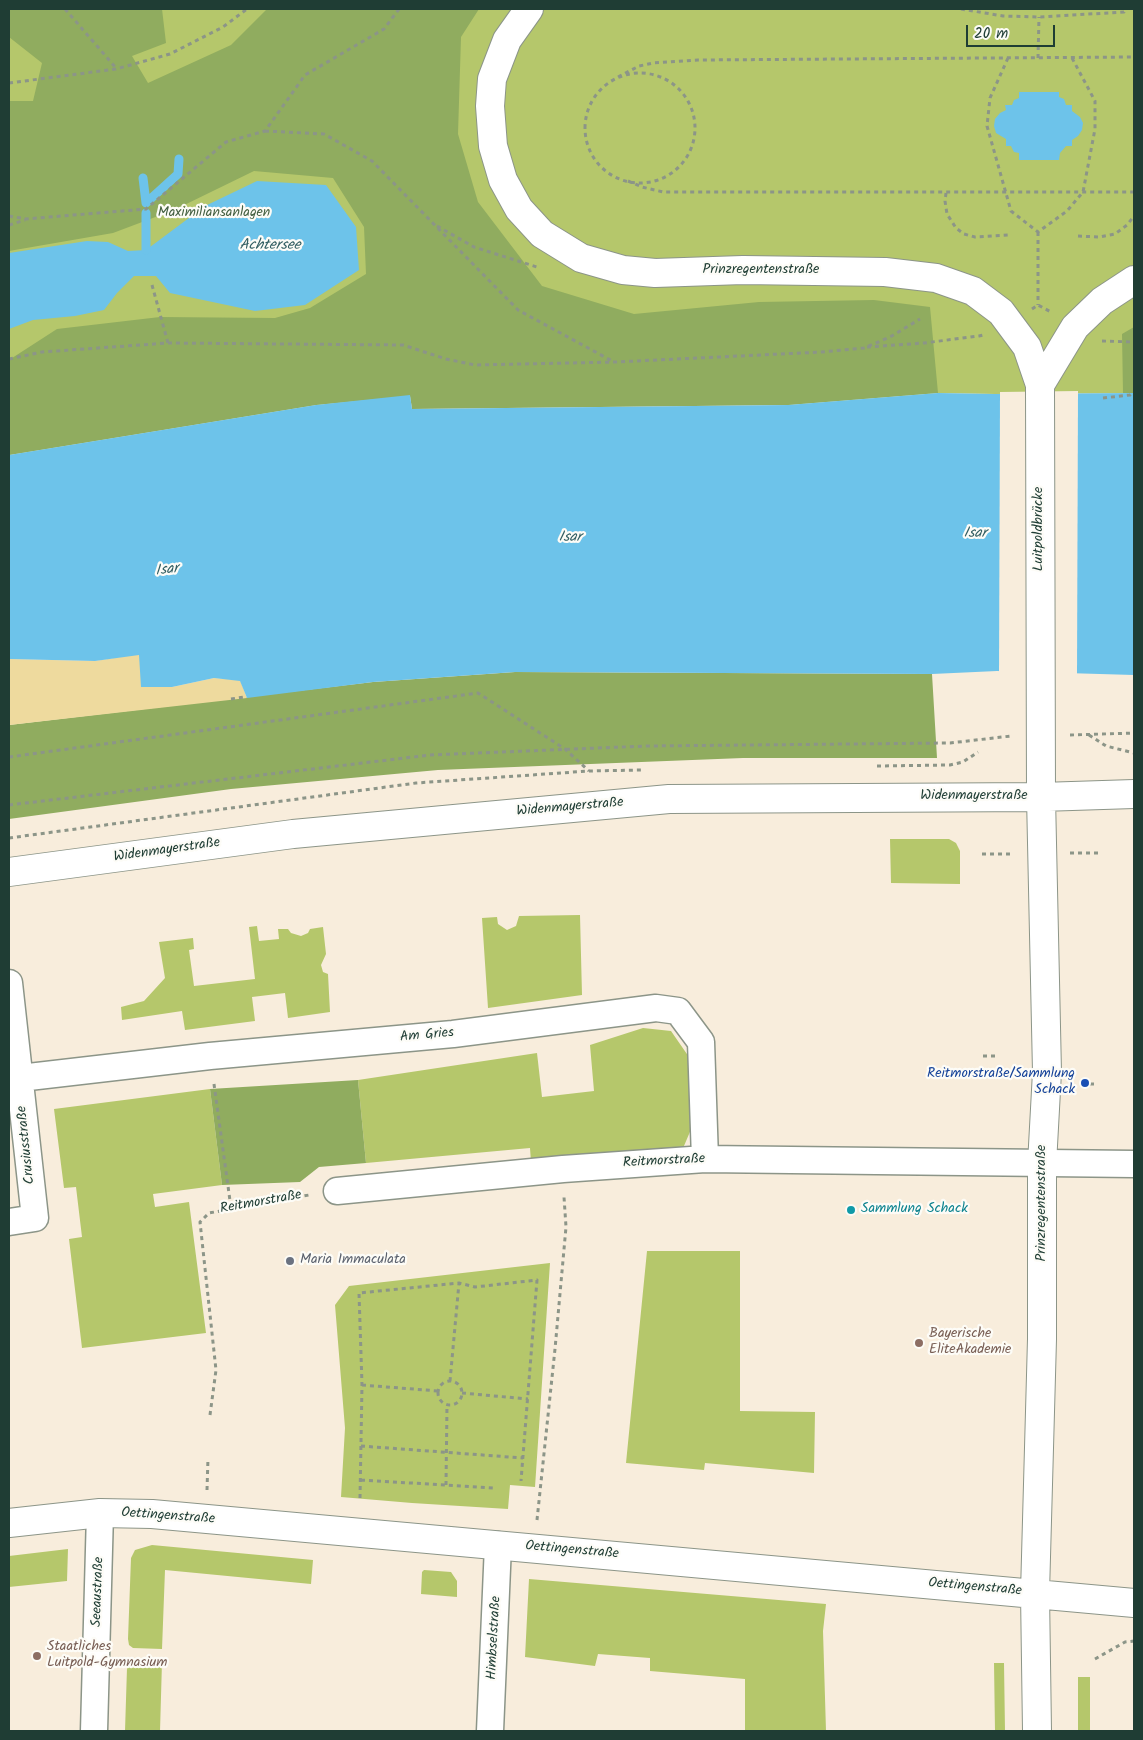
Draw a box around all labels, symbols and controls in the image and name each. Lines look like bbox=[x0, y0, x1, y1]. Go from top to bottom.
scale bar bbox=[968, 15, 1057, 47]
text: 20 m bbox=[974, 22, 1008, 46]
park label: Maximiliansanlagen bbox=[158, 206, 270, 222]
water label: Achtersee bbox=[239, 237, 301, 255]
street label: Prinzregentenstraße bbox=[703, 263, 819, 279]
street label: Luitpoldbrücke bbox=[1032, 487, 1048, 571]
water label: Isar bbox=[963, 525, 987, 543]
water label: Isar bbox=[558, 529, 582, 547]
water label: Isar bbox=[154, 561, 180, 581]
street label: Widenmayerstraße bbox=[920, 789, 1028, 805]
street label: Widenmayerstraße bbox=[516, 795, 624, 821]
street label: Widenmayerstraße bbox=[113, 835, 221, 867]
street label: Am Gries bbox=[399, 1025, 455, 1047]
place label: Reitmorstraße/Sammlung Schack bbox=[927, 1067, 1075, 1100]
marker: Reitmorstraße/Sammlung Schack bbox=[1079, 1077, 1091, 1089]
street label: Crusiusstraße bbox=[15, 1105, 39, 1185]
street label: Prinzregentenstraße bbox=[1035, 1145, 1051, 1261]
street label: Reitmorstraße bbox=[622, 1151, 706, 1173]
street label: Reitmorstraße bbox=[219, 1188, 303, 1218]
place label: Sammlung Schack bbox=[861, 1202, 968, 1218]
marker: Sammlung Schack bbox=[845, 1204, 857, 1216]
place label: Maria Immaculata bbox=[300, 1253, 406, 1269]
marker: Maria Immaculata bbox=[284, 1255, 296, 1267]
place label: Bayerische EliteAkademie bbox=[929, 1327, 1011, 1360]
marker: Bayerische EliteAkademie bbox=[913, 1337, 925, 1349]
street label: Oettingenstraße bbox=[121, 1505, 215, 1529]
street label: Oettingenstraße bbox=[524, 1539, 620, 1563]
street label: Seeaustraße bbox=[89, 1557, 109, 1627]
street label: Oettingenstraße bbox=[927, 1576, 1023, 1600]
street label: Himbselstraße bbox=[484, 1596, 506, 1680]
place label: Staatliches Luitpold-Gymnasium bbox=[47, 1640, 167, 1672]
marker: Staatliches Luitpold-Gymnasium bbox=[31, 1650, 43, 1662]

